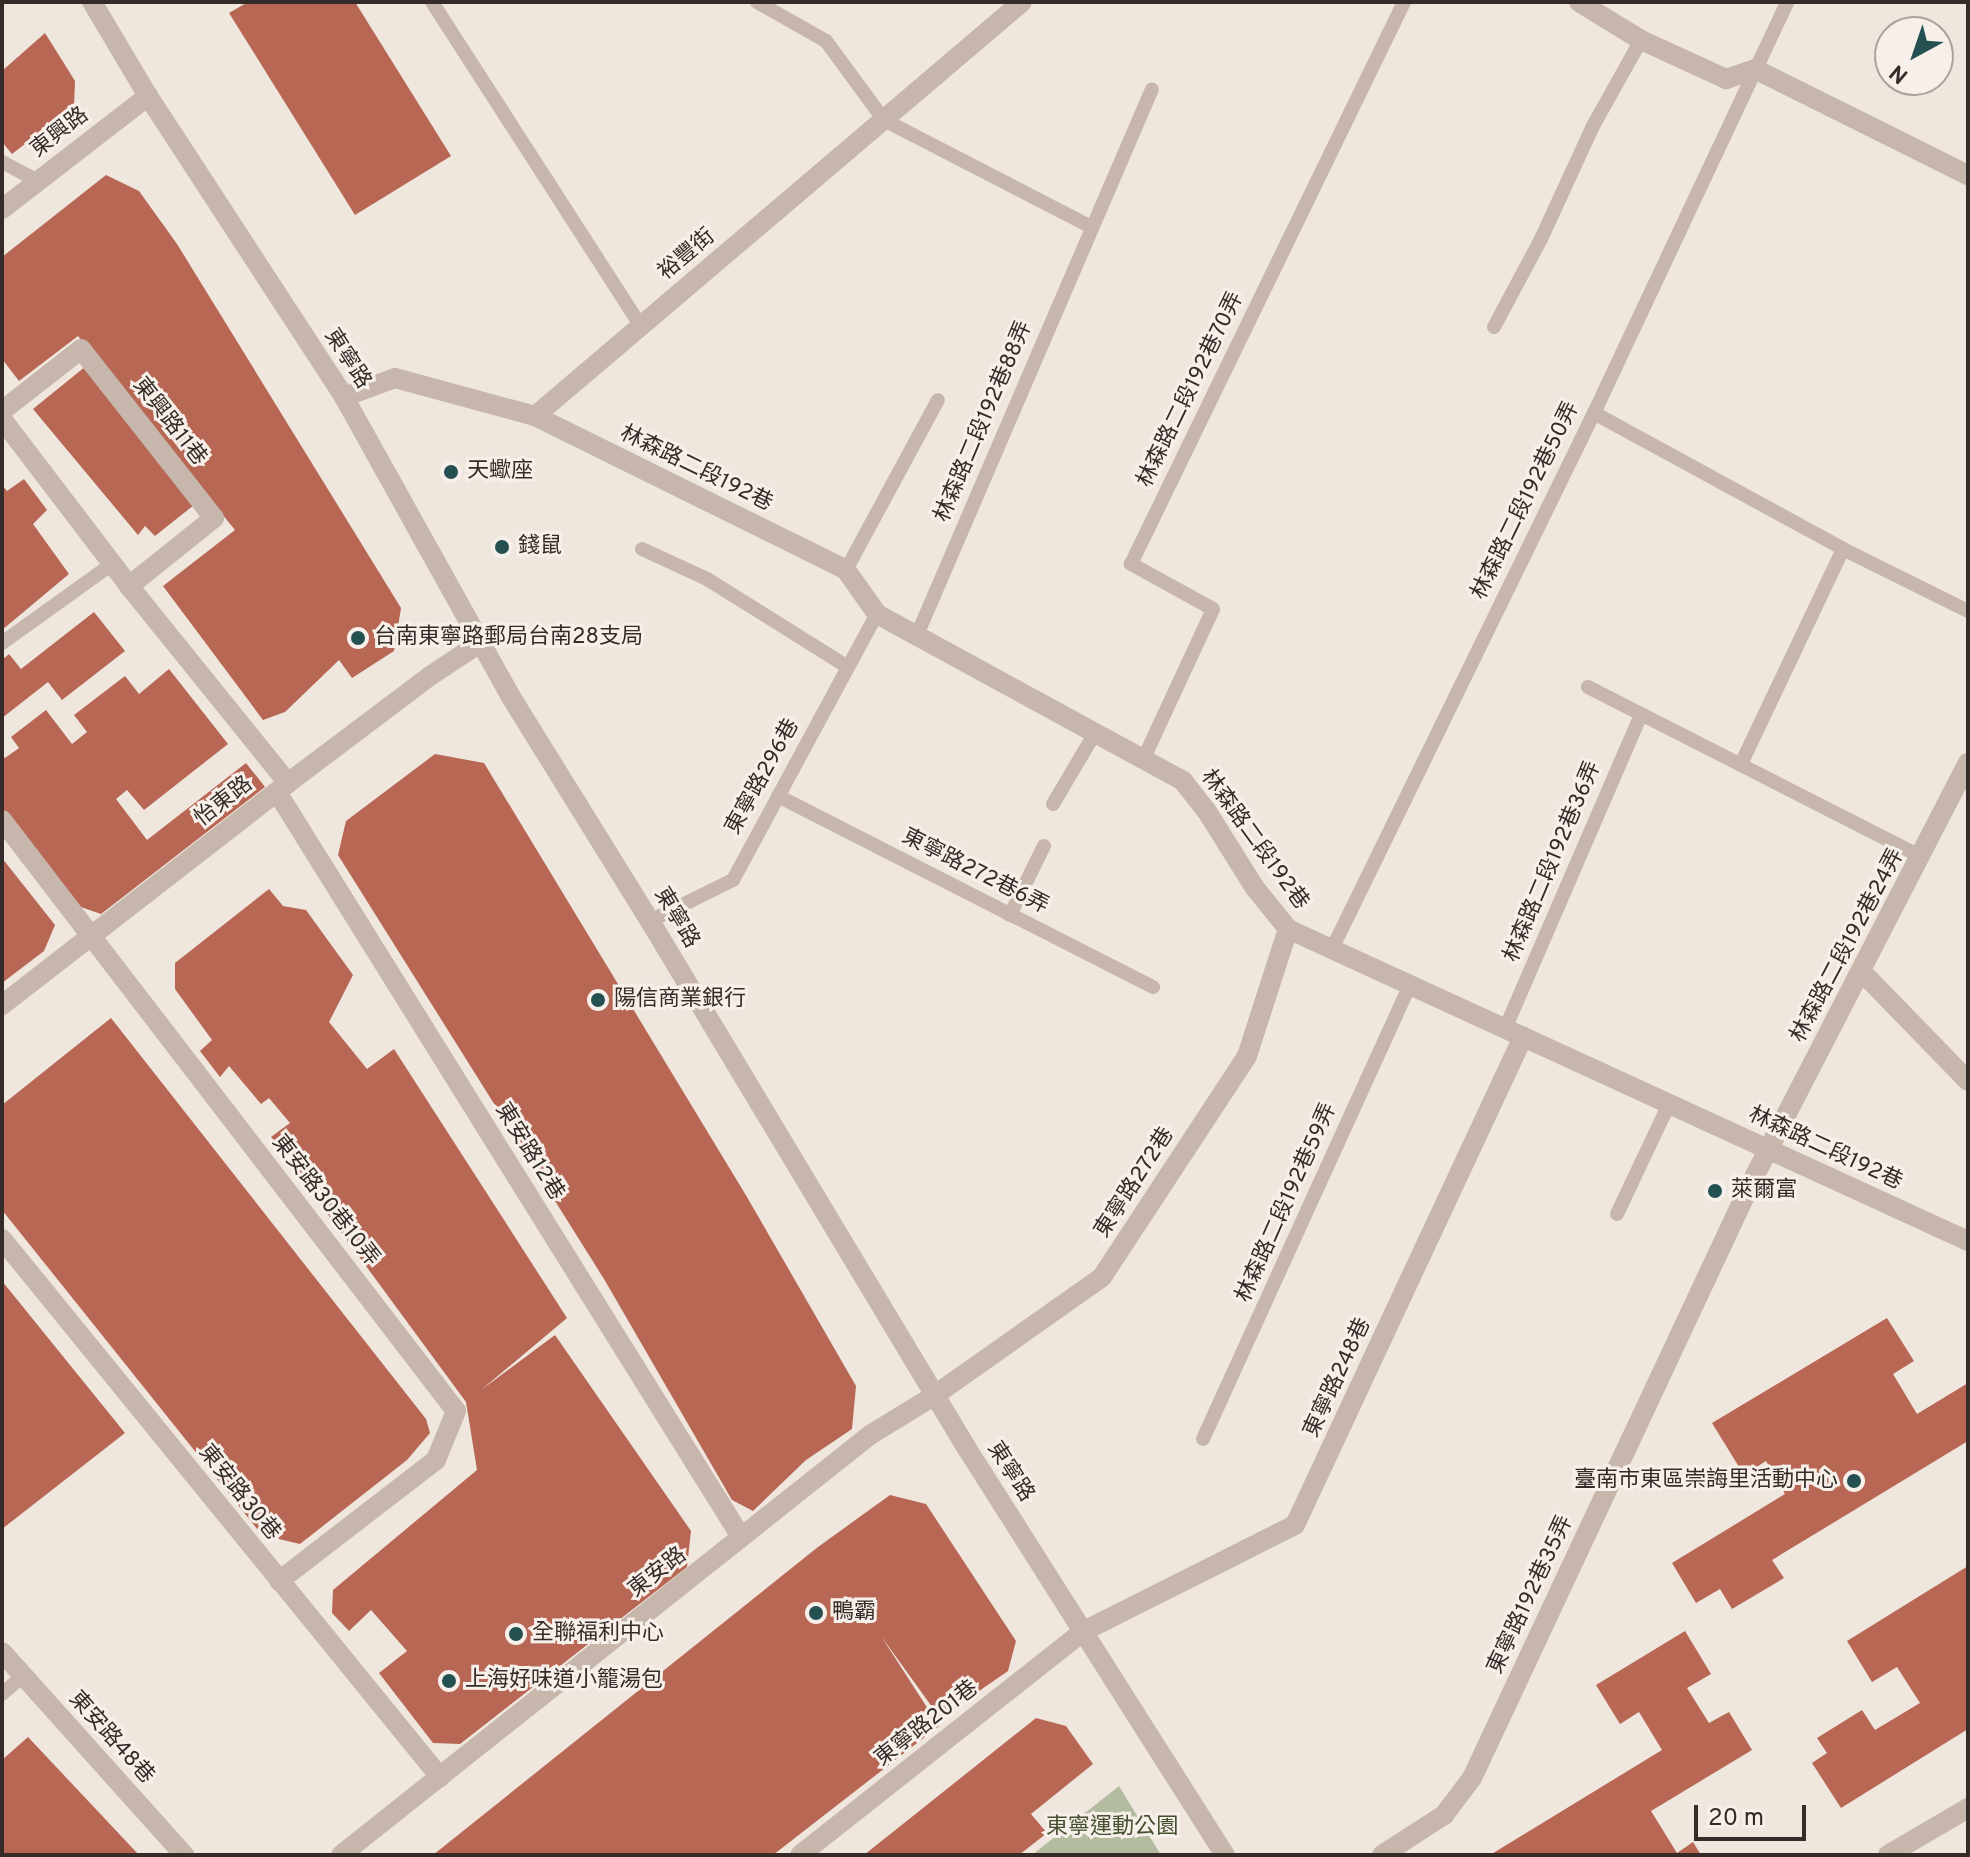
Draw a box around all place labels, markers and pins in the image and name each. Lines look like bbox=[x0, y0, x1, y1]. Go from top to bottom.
place label: 天蠍座 bbox=[467, 459, 533, 485]
marker: 天蠍座 bbox=[442, 463, 460, 481]
place label: 錢鼠 bbox=[518, 534, 562, 560]
marker: 錢鼠 bbox=[493, 538, 511, 556]
place label: 台南東寧路郵局台南28支局 bbox=[374, 625, 643, 651]
marker: 台南東寧路郵局台南28支局 bbox=[349, 629, 367, 647]
place label: 陽信商業銀行 bbox=[614, 987, 746, 1013]
marker: 陽信商業銀行 bbox=[589, 991, 607, 1009]
place label: 萊爾富 bbox=[1731, 1178, 1797, 1204]
marker: 萊爾富 bbox=[1706, 1182, 1724, 1200]
place label: 臺南市東區崇誨里活動中心 bbox=[1574, 1468, 1838, 1494]
marker: 臺南市東區崇誨里活動中心 bbox=[1845, 1472, 1863, 1490]
place label: 鴨霸 bbox=[832, 1600, 876, 1626]
marker: 鴨霸 bbox=[807, 1604, 825, 1622]
place label: 全聯福利中心 bbox=[532, 1621, 664, 1647]
marker: 全聯福利中心 bbox=[507, 1625, 525, 1643]
place label: 上海好味道小籠湯包 bbox=[465, 1668, 663, 1694]
marker: 上海好味道小籠湯包 bbox=[440, 1672, 458, 1690]

